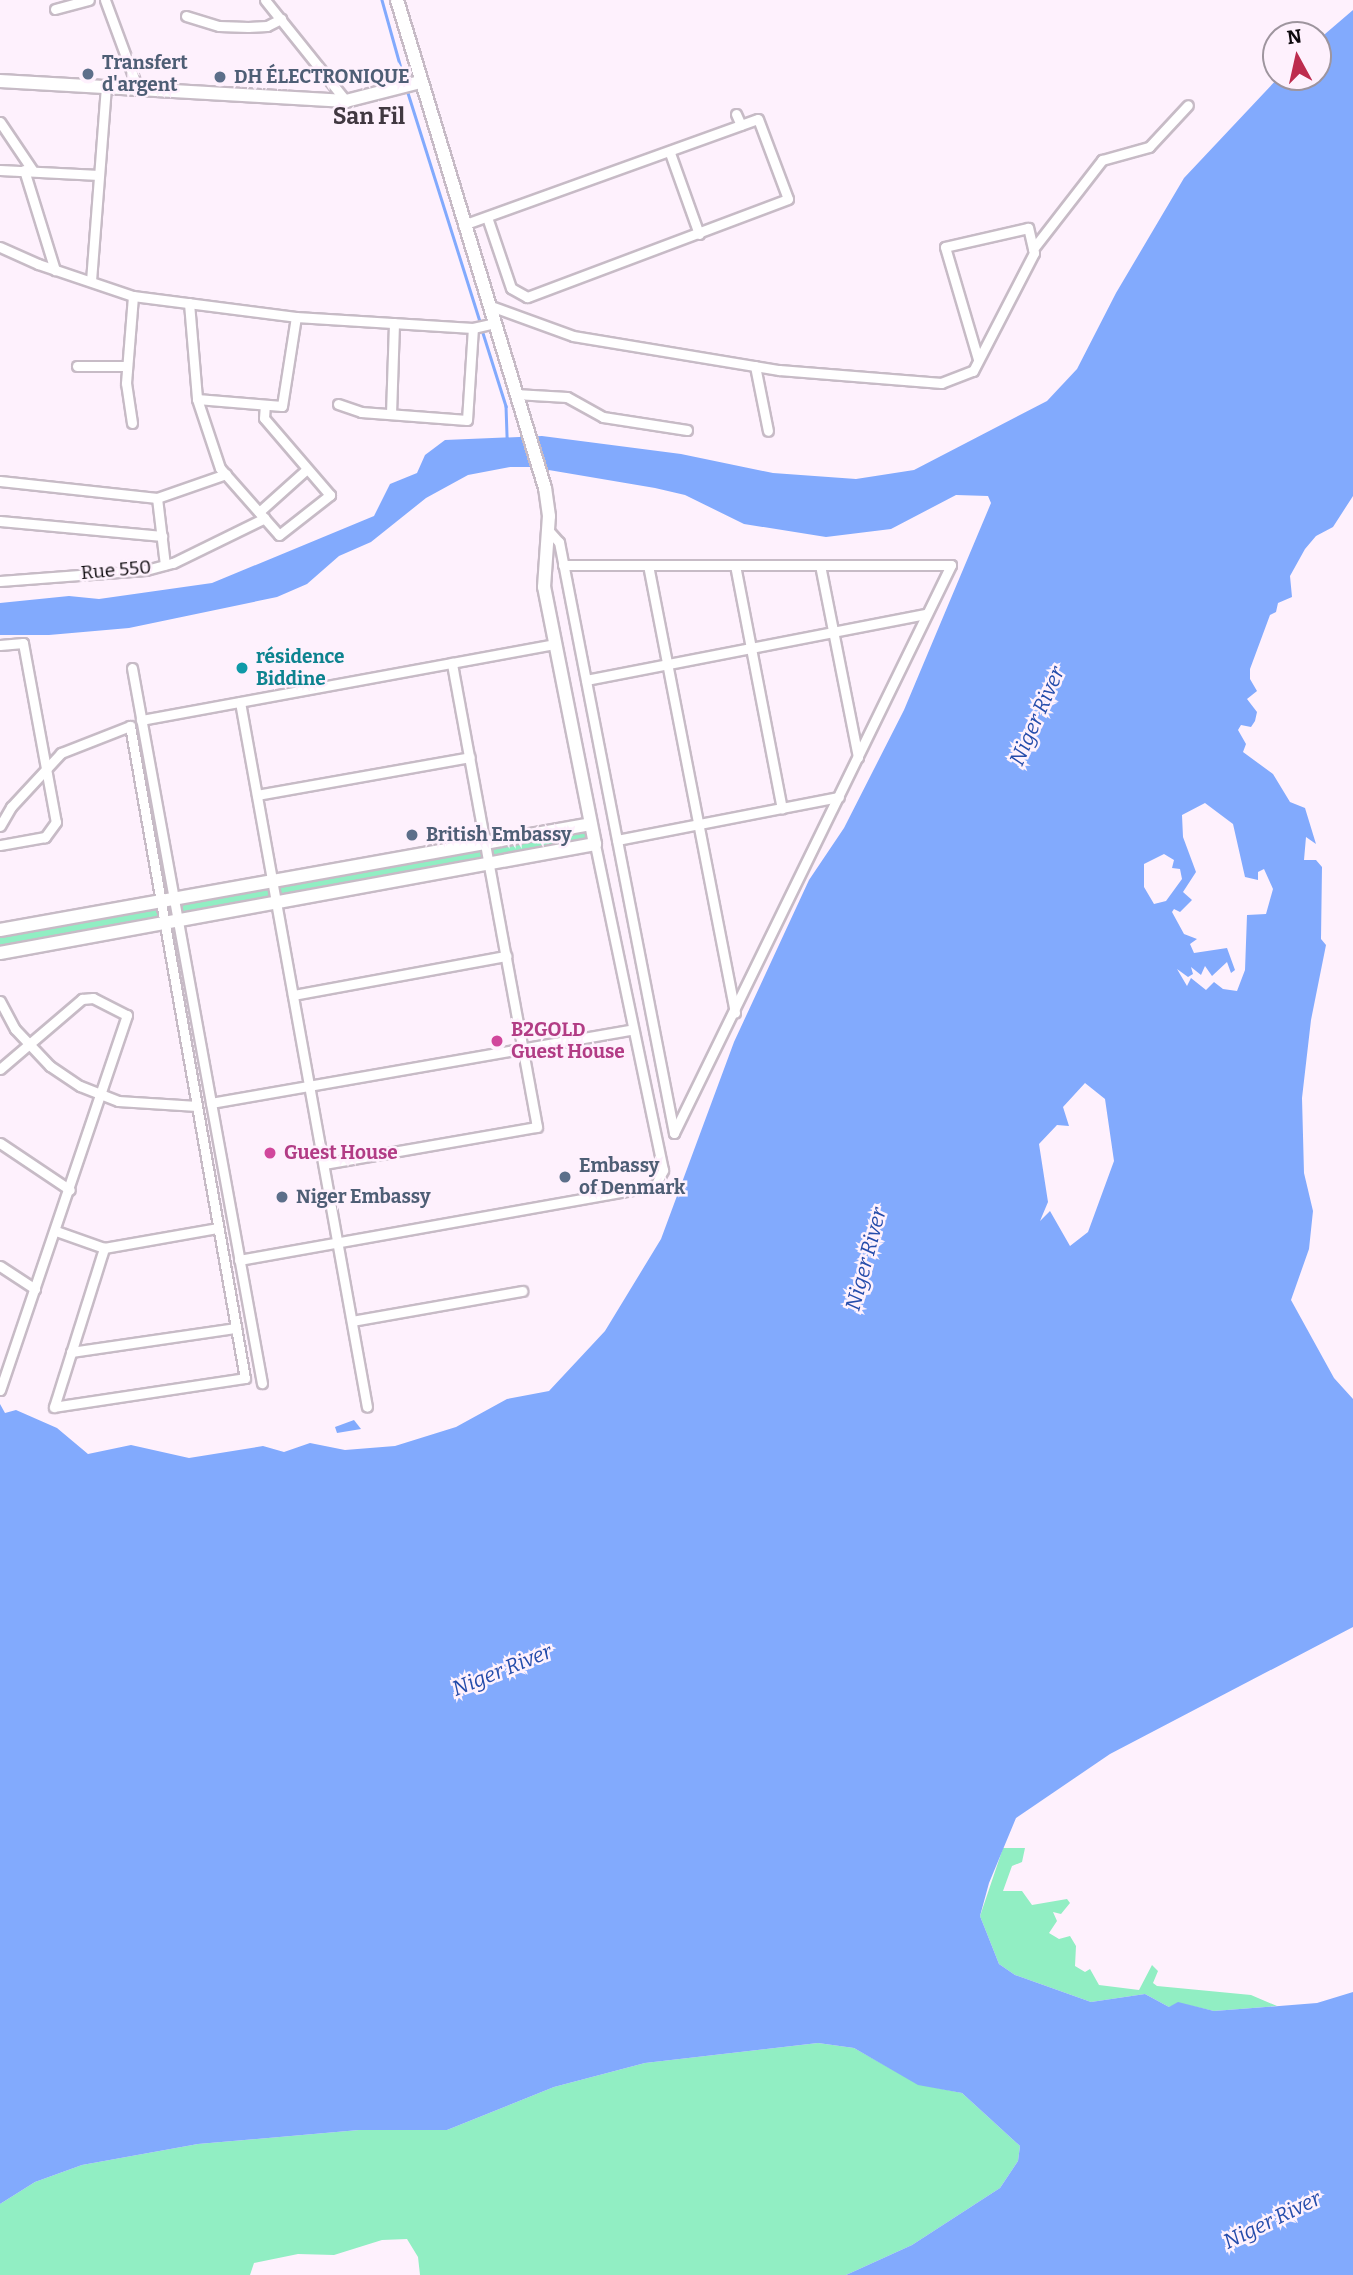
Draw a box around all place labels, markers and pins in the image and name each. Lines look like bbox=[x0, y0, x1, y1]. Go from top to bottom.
place label: Transfert d'argent bbox=[102, 52, 188, 96]
marker: Transfert d'argent bbox=[80, 66, 96, 82]
place label: DH ÉLECTRONIQUE bbox=[234, 66, 410, 88]
marker: DH ÉLECTRONIQUE bbox=[212, 69, 228, 85]
place label: résidence Biddine bbox=[256, 646, 345, 690]
marker: résidence Biddine bbox=[234, 660, 250, 676]
place label: British Embassy bbox=[426, 824, 572, 846]
marker: British Embassy bbox=[404, 827, 420, 843]
place label: B2GOLD Guest House bbox=[511, 1019, 625, 1063]
marker: B2GOLD Guest House bbox=[489, 1033, 505, 1049]
place label: Guest House bbox=[284, 1142, 398, 1164]
marker: Guest House bbox=[262, 1145, 278, 1161]
place label: Embassy of Denmark bbox=[579, 1155, 685, 1199]
marker: Embassy of Denmark bbox=[557, 1169, 573, 1185]
place label: Niger Embassy bbox=[296, 1186, 430, 1208]
marker: Niger Embassy bbox=[274, 1189, 290, 1205]

